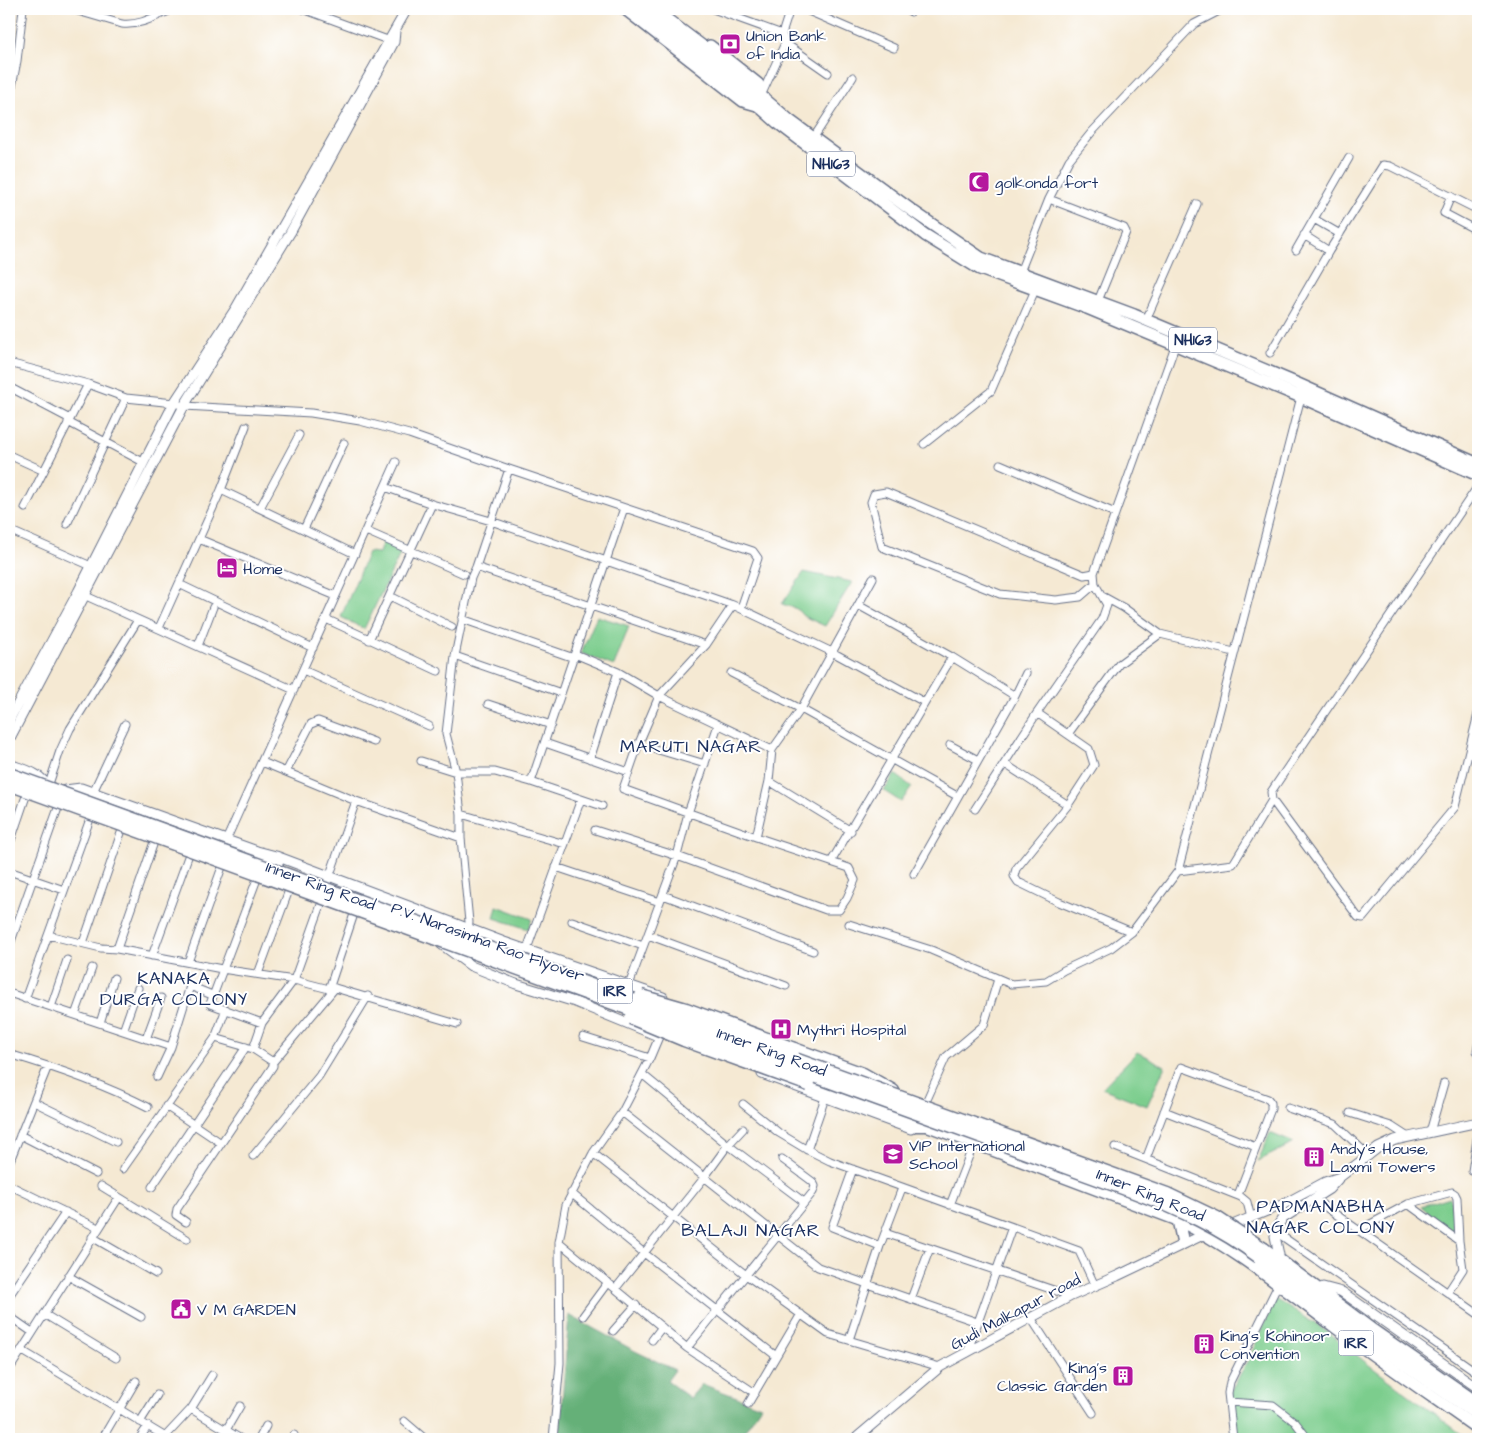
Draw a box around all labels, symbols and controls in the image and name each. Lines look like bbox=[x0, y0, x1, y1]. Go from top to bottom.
place label: Union Bank of India bbox=[746, 25, 826, 65]
bank icon: Union Bank of India bbox=[718, 32, 742, 56]
road number: NH163 bbox=[807, 152, 855, 176]
mosque icon: golkonda fort bbox=[967, 170, 991, 194]
place label: golkonda fort bbox=[995, 172, 1099, 195]
road number: NH163 bbox=[1169, 328, 1217, 352]
hotel icon: Home bbox=[215, 556, 239, 580]
place label: Home bbox=[243, 558, 283, 580]
district label: MARUTI NAGAR bbox=[620, 734, 762, 759]
street label: Inner Ring Road bbox=[262, 856, 379, 917]
street label: P.V. Narasimha Rao Flyover bbox=[388, 897, 587, 988]
district label: KANAKA DURGA COLONY bbox=[100, 966, 248, 1012]
road number: IRR bbox=[598, 978, 632, 1004]
hospital icon: Mythri Hospital bbox=[769, 1017, 793, 1041]
place label: Mythri Hospital bbox=[797, 1019, 906, 1042]
street label: Inner Ring Road bbox=[713, 1022, 830, 1083]
place label: VIP International School bbox=[909, 1135, 1025, 1175]
place label: Andy's House, Laxmi Towers bbox=[1330, 1138, 1435, 1178]
school or university icon: VIP International School bbox=[881, 1142, 905, 1166]
building icon: Andy's House, Laxmi Towers bbox=[1302, 1145, 1326, 1169]
street label: Inner Ring Road bbox=[1093, 1163, 1208, 1228]
district label: PADMANABHA NAGAR COLONY bbox=[1246, 1194, 1396, 1240]
district label: BALAJI NAGAR bbox=[681, 1218, 821, 1243]
street label: Gudi Malkapur road bbox=[946, 1268, 1084, 1356]
public building icon: V M GARDEN bbox=[169, 1297, 193, 1321]
place label: V M GARDEN bbox=[197, 1299, 296, 1321]
place label: King's Kohinoor Convention bbox=[1220, 1325, 1329, 1365]
road number: IRR bbox=[1338, 1330, 1374, 1356]
building icon: King's Kohinoor Convention bbox=[1192, 1332, 1216, 1356]
place label: King's Classic Garden bbox=[997, 1357, 1107, 1397]
building icon: King's Classic Garden bbox=[1111, 1364, 1135, 1388]

